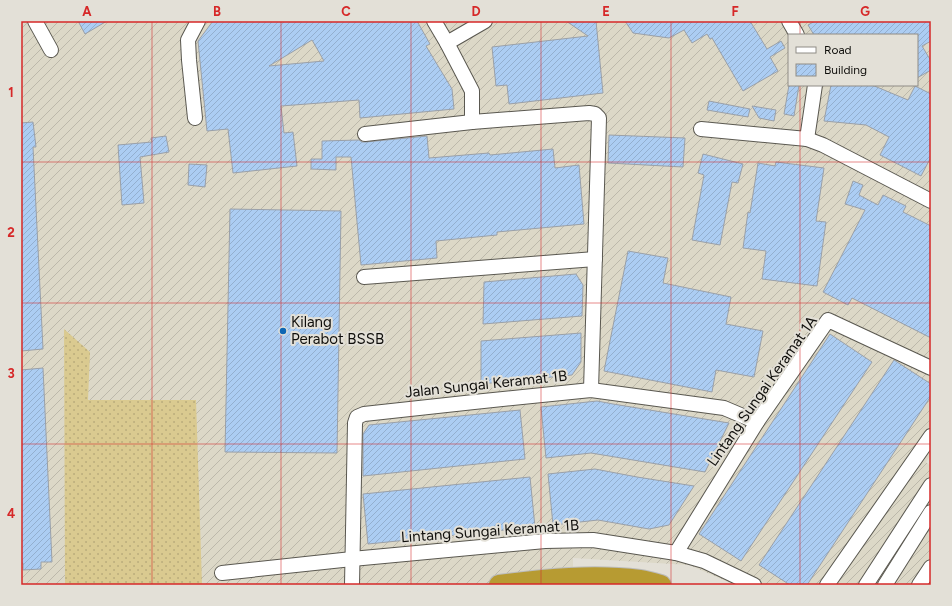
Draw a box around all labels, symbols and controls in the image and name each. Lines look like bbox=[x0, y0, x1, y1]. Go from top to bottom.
text: A bbox=[82, 4, 92, 19]
text: B bbox=[213, 4, 221, 19]
text: C bbox=[341, 4, 351, 19]
text: D bbox=[471, 4, 481, 19]
text: E bbox=[602, 4, 610, 19]
text: F bbox=[731, 4, 739, 19]
text: G bbox=[860, 4, 870, 19]
legend bbox=[788, 34, 918, 86]
text: Road bbox=[824, 43, 852, 57]
text: Building bbox=[824, 63, 867, 77]
text: 1 bbox=[8, 85, 14, 100]
text: 2 bbox=[7, 225, 15, 240]
street label: Lintang Sungai Keramat 1A bbox=[703, 312, 821, 470]
place label: Kilang Perabot BSSB bbox=[291, 313, 384, 348]
marker: Kilang Perabot BSSB bbox=[278, 326, 288, 336]
text: 3 bbox=[7, 366, 15, 381]
street label: Jalan Sungai Keramat 1B bbox=[404, 367, 568, 401]
text: 4 bbox=[7, 506, 15, 521]
street label: Lintang Sungai Keramat 1B bbox=[400, 516, 580, 546]

